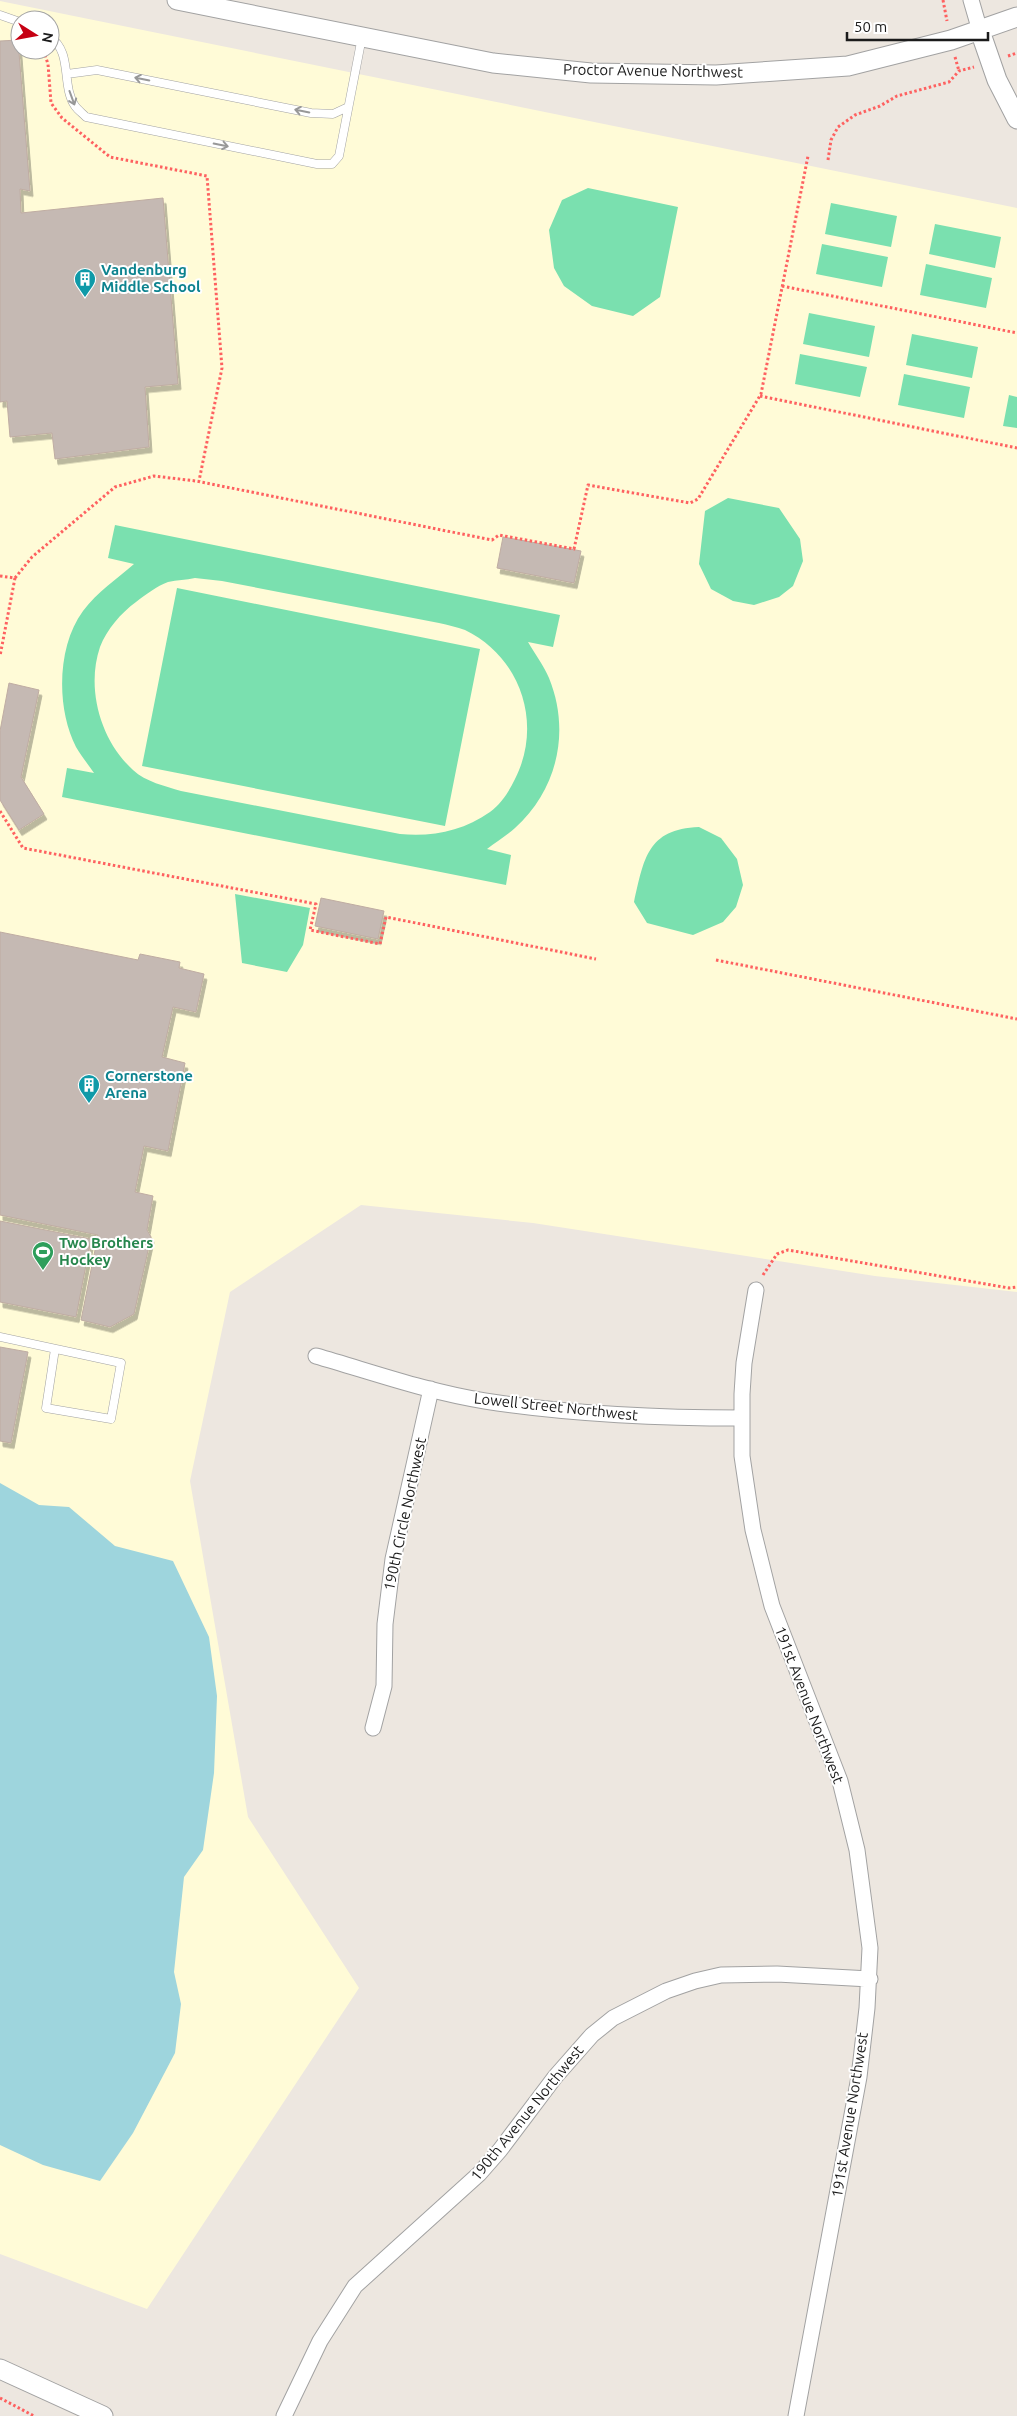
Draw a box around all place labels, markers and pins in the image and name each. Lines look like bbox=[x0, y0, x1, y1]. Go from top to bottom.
place label: Vandenburg Middle School bbox=[101, 261, 201, 295]
building icon: Vandenburg Middle School bbox=[73, 267, 97, 298]
place label: Cornerstone Arena bbox=[105, 1067, 193, 1101]
building icon: Cornerstone Arena bbox=[77, 1073, 101, 1104]
place label: Two Brothers Hockey bbox=[59, 1234, 153, 1268]
sports icon: Two Brothers Hockey bbox=[31, 1240, 55, 1271]

